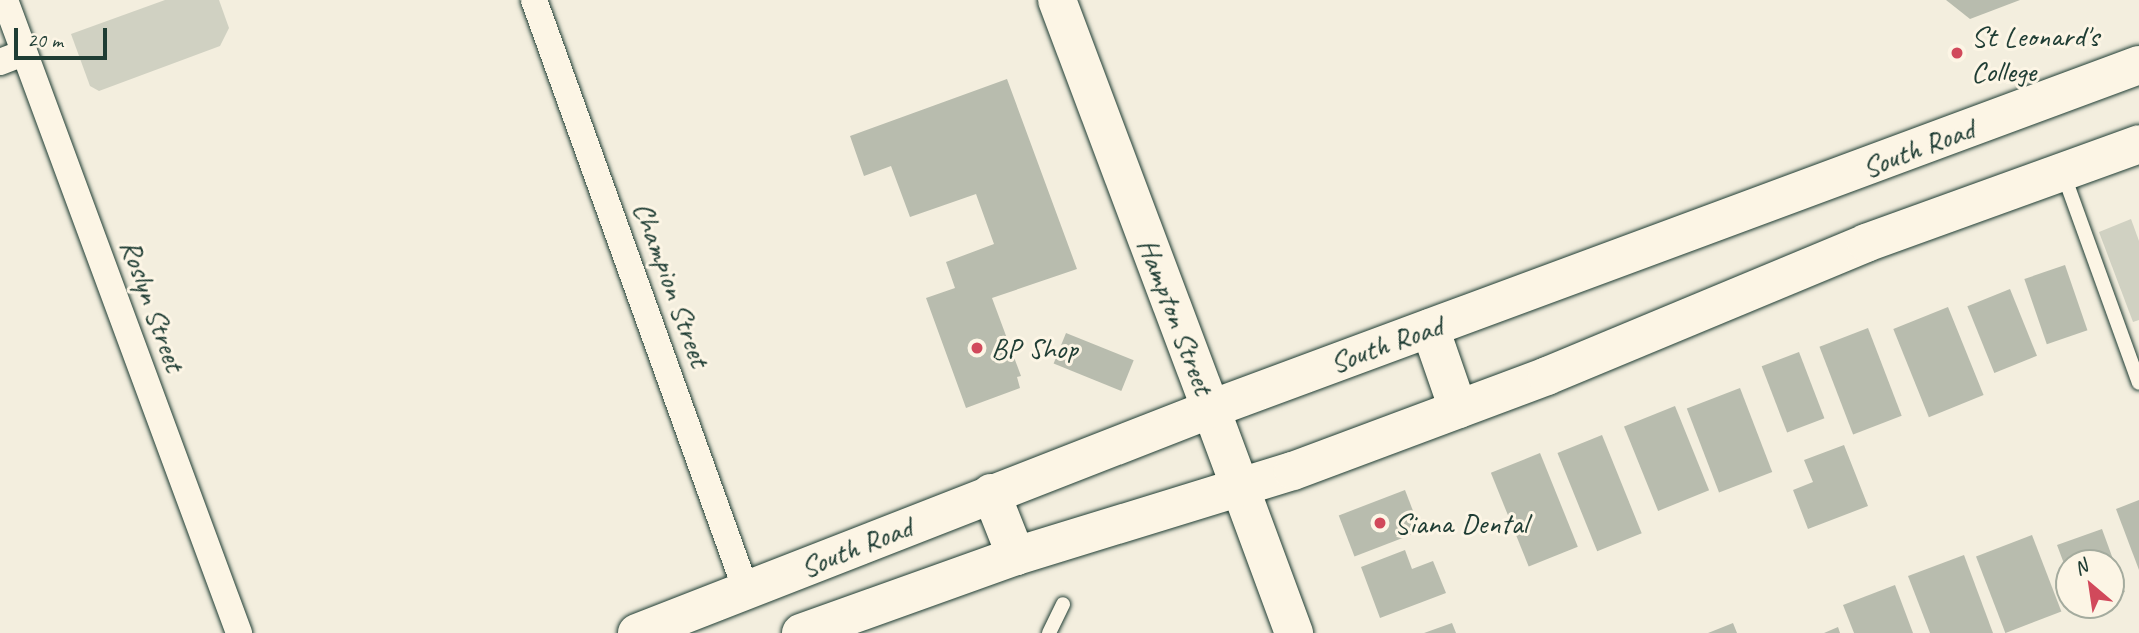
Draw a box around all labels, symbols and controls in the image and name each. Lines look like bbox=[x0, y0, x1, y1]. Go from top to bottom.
scale bar bbox=[18, 14, 110, 58]
place label: St Leonard's College bbox=[1971, 18, 2099, 88]
text: 20 m bbox=[27, 27, 63, 53]
marker: St Leonard's College bbox=[1949, 45, 1965, 61]
street label: South Road bbox=[1857, 110, 1979, 186]
street label: Champion Street bbox=[625, 196, 719, 372]
street label: Hampton Street bbox=[1130, 233, 1222, 399]
street label: Roslyn Street bbox=[112, 234, 194, 376]
street label: South Road bbox=[1325, 307, 1447, 381]
place label: BP Shop bbox=[991, 330, 1079, 366]
marker: BP Shop bbox=[969, 340, 985, 356]
place label: Siana Dental bbox=[1394, 505, 1528, 541]
street label: South Road bbox=[795, 508, 917, 586]
marker: Siana Dental bbox=[1372, 515, 1388, 531]
north arrow bbox=[2055, 549, 2125, 619]
text: N bbox=[2070, 554, 2092, 581]

